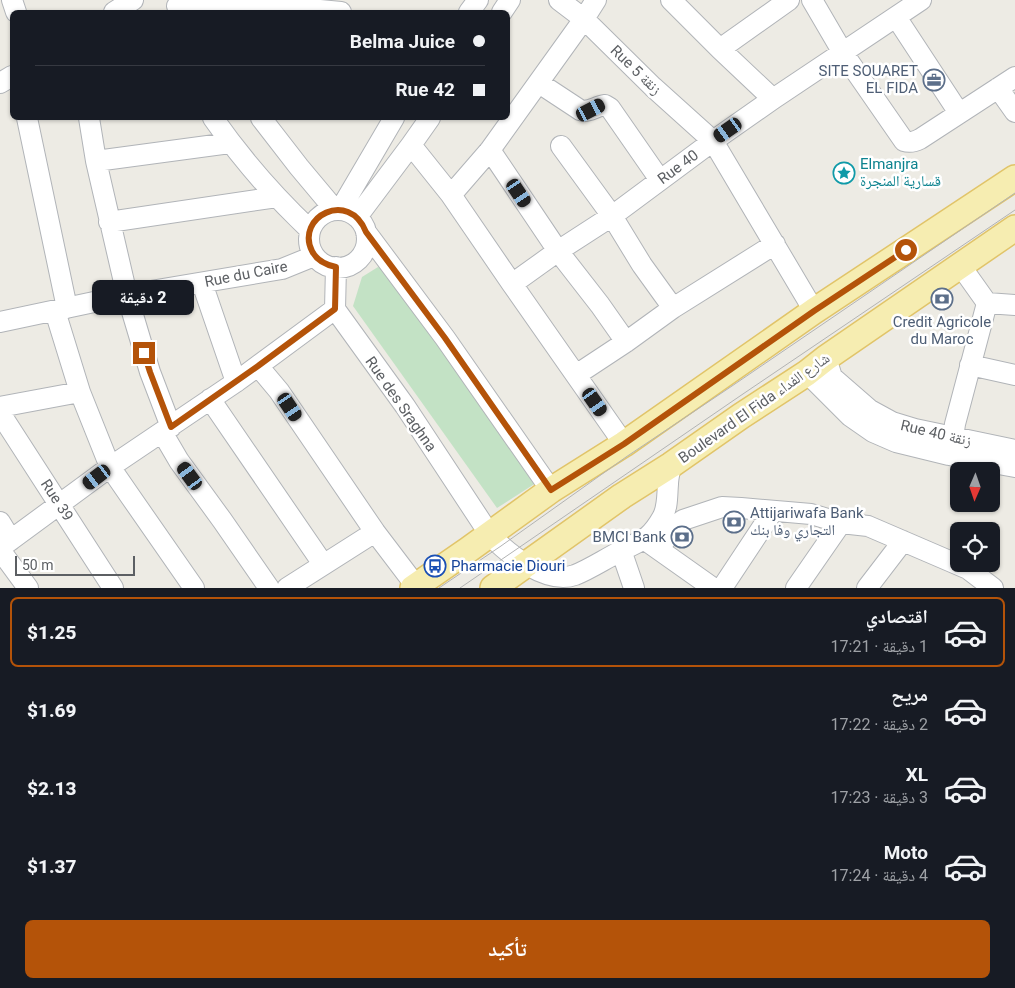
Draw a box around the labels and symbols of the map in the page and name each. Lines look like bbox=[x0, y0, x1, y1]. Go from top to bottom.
street label: Rue 5 زنقة bbox=[607, 41, 665, 99]
place label: SITE SOUARET EL FIDA bbox=[819, 62, 918, 97]
office icon: SITE SOUARET EL FIDA bbox=[922, 68, 946, 92]
car bbox=[574, 97, 607, 123]
car bbox=[711, 115, 744, 145]
street label: Rue 40 bbox=[654, 146, 702, 188]
place label: Elmanjra قسارية المنجرة bbox=[860, 155, 941, 190]
place icon: Elmanjra قسارية المنجرة bbox=[832, 161, 856, 185]
car bbox=[504, 176, 533, 210]
route start bbox=[895, 239, 917, 261]
street label: Rue du Caire bbox=[203, 257, 289, 291]
callout: 2 دقيقة bbox=[93, 280, 195, 316]
bank icon: Credit Agricole du Maroc bbox=[930, 287, 954, 311]
place label: Credit Agricole du Maroc bbox=[893, 313, 991, 348]
route end bbox=[133, 342, 155, 364]
street label: Boulevard El Fida شارع الفداء bbox=[675, 349, 834, 468]
street label: Rue des Sraghna bbox=[361, 353, 441, 455]
car bbox=[580, 385, 609, 419]
car bbox=[275, 390, 304, 424]
street label: Rue 40 زنقة bbox=[899, 416, 973, 450]
car bbox=[175, 459, 204, 493]
car bbox=[80, 462, 113, 492]
north arrow bbox=[950, 462, 1000, 512]
street label: Rue 39 bbox=[37, 476, 77, 524]
place label: Attijariwafa Bank التجاري وفا بنك bbox=[750, 504, 864, 542]
bank icon: Attijariwafa Bank التجاري وفا بنك bbox=[722, 510, 746, 534]
bank icon: BMCI Bank bbox=[670, 525, 694, 549]
place label: BMCI Bank bbox=[593, 528, 666, 546]
scale bar bbox=[15, 553, 135, 576]
bus stop icon: Pharmacie Diouri bbox=[423, 554, 447, 578]
place label: Pharmacie Diouri bbox=[451, 557, 566, 575]

